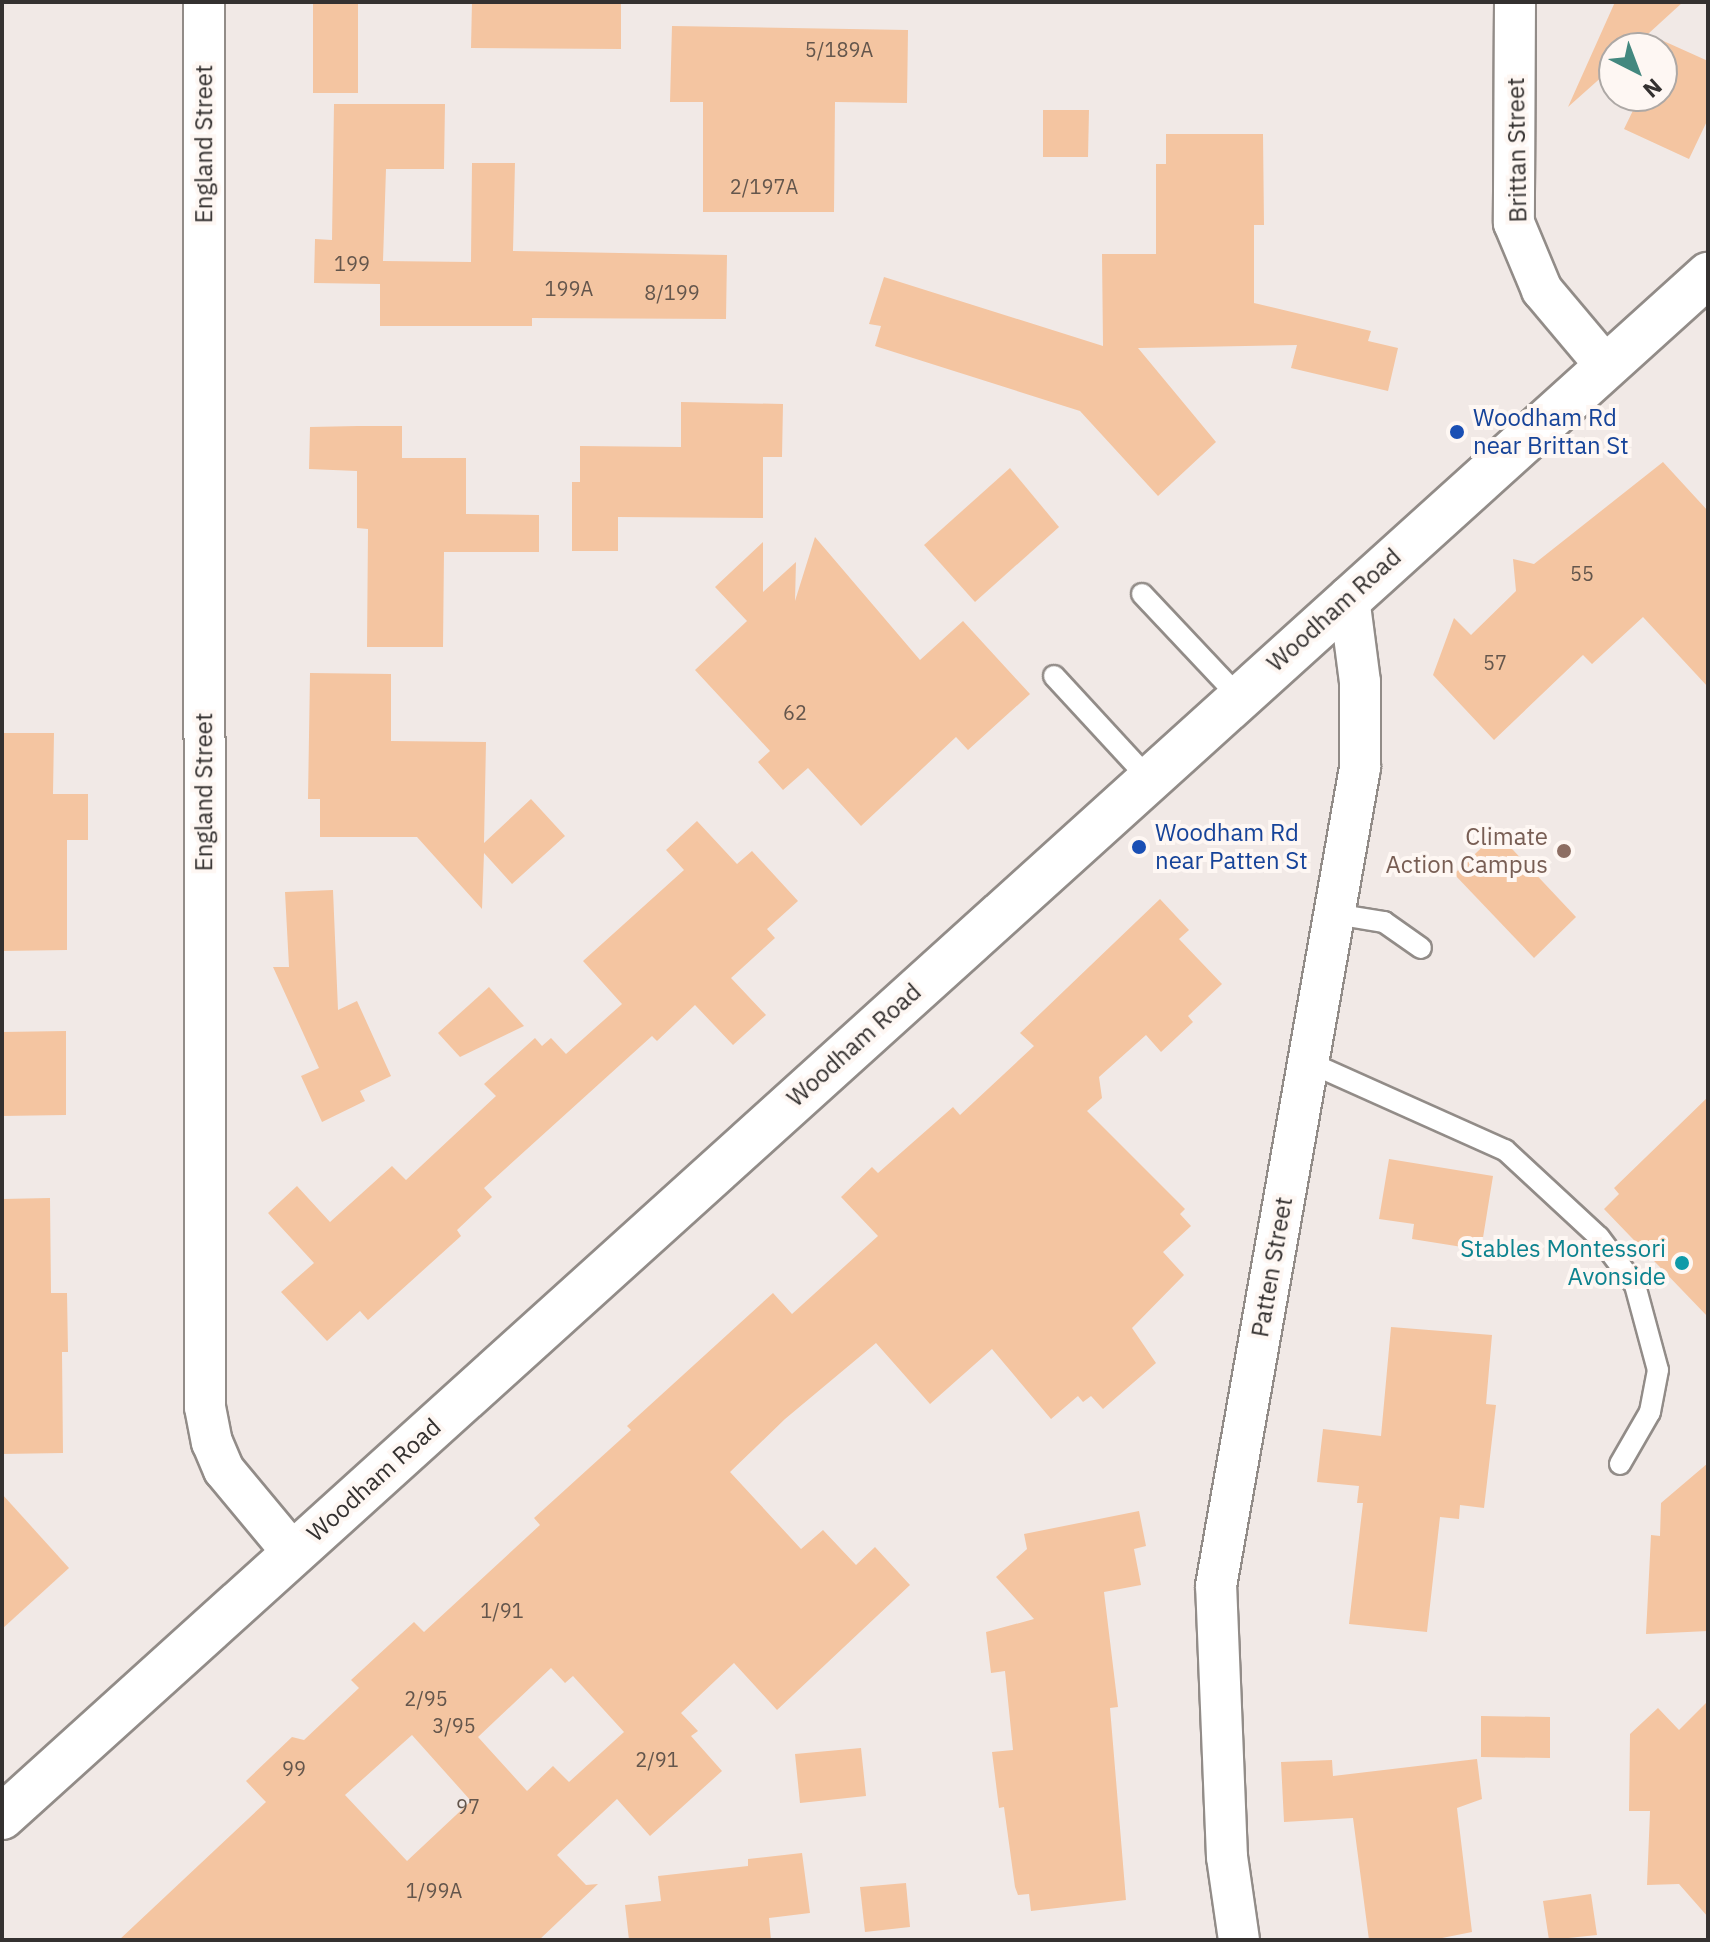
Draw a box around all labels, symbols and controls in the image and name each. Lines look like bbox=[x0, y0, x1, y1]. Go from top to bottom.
north arrow bbox=[1598, 32, 1678, 112]
house number: 5/189A bbox=[805, 37, 873, 61]
street label: England Street bbox=[190, 65, 218, 223]
text: N bbox=[1637, 73, 1669, 105]
street label: Brittan Street bbox=[1501, 77, 1533, 223]
house number: 2/197A bbox=[730, 174, 798, 198]
house number: 199 bbox=[334, 251, 370, 275]
house number: 199A bbox=[545, 276, 593, 300]
house number: 8/199 bbox=[644, 280, 700, 304]
place label: Woodham Rd near Brittan St bbox=[1473, 404, 1629, 460]
marker: Woodham Rd near Brittan St bbox=[1448, 423, 1466, 441]
street label: Woodham Road bbox=[1261, 542, 1407, 678]
house number: 55 bbox=[1570, 561, 1594, 585]
house number: 57 bbox=[1483, 650, 1507, 674]
house number: 62 bbox=[783, 700, 807, 724]
street label: England Street bbox=[190, 713, 218, 871]
place label: Woodham Rd near Patten St bbox=[1155, 819, 1308, 875]
place label: Climate Action Campus bbox=[1385, 823, 1548, 879]
marker: Woodham Rd near Patten St bbox=[1130, 838, 1148, 856]
marker: Climate Action Campus bbox=[1555, 842, 1573, 860]
street label: Woodham Road bbox=[781, 977, 927, 1113]
street label: Patten Street bbox=[1245, 1195, 1299, 1339]
place label: Stables Montessori Avonside bbox=[1460, 1235, 1666, 1291]
marker: Stables Montessori Avonside bbox=[1673, 1254, 1691, 1272]
street label: Woodham Road bbox=[301, 1412, 447, 1548]
house number: 1/91 bbox=[480, 1598, 524, 1622]
house number: 2/95 bbox=[404, 1686, 448, 1710]
house number: 3/95 bbox=[432, 1713, 476, 1737]
house number: 2/91 bbox=[635, 1747, 679, 1771]
house number: 99 bbox=[282, 1756, 306, 1780]
house number: 97 bbox=[456, 1794, 480, 1818]
house number: 1/99A bbox=[406, 1878, 462, 1902]

